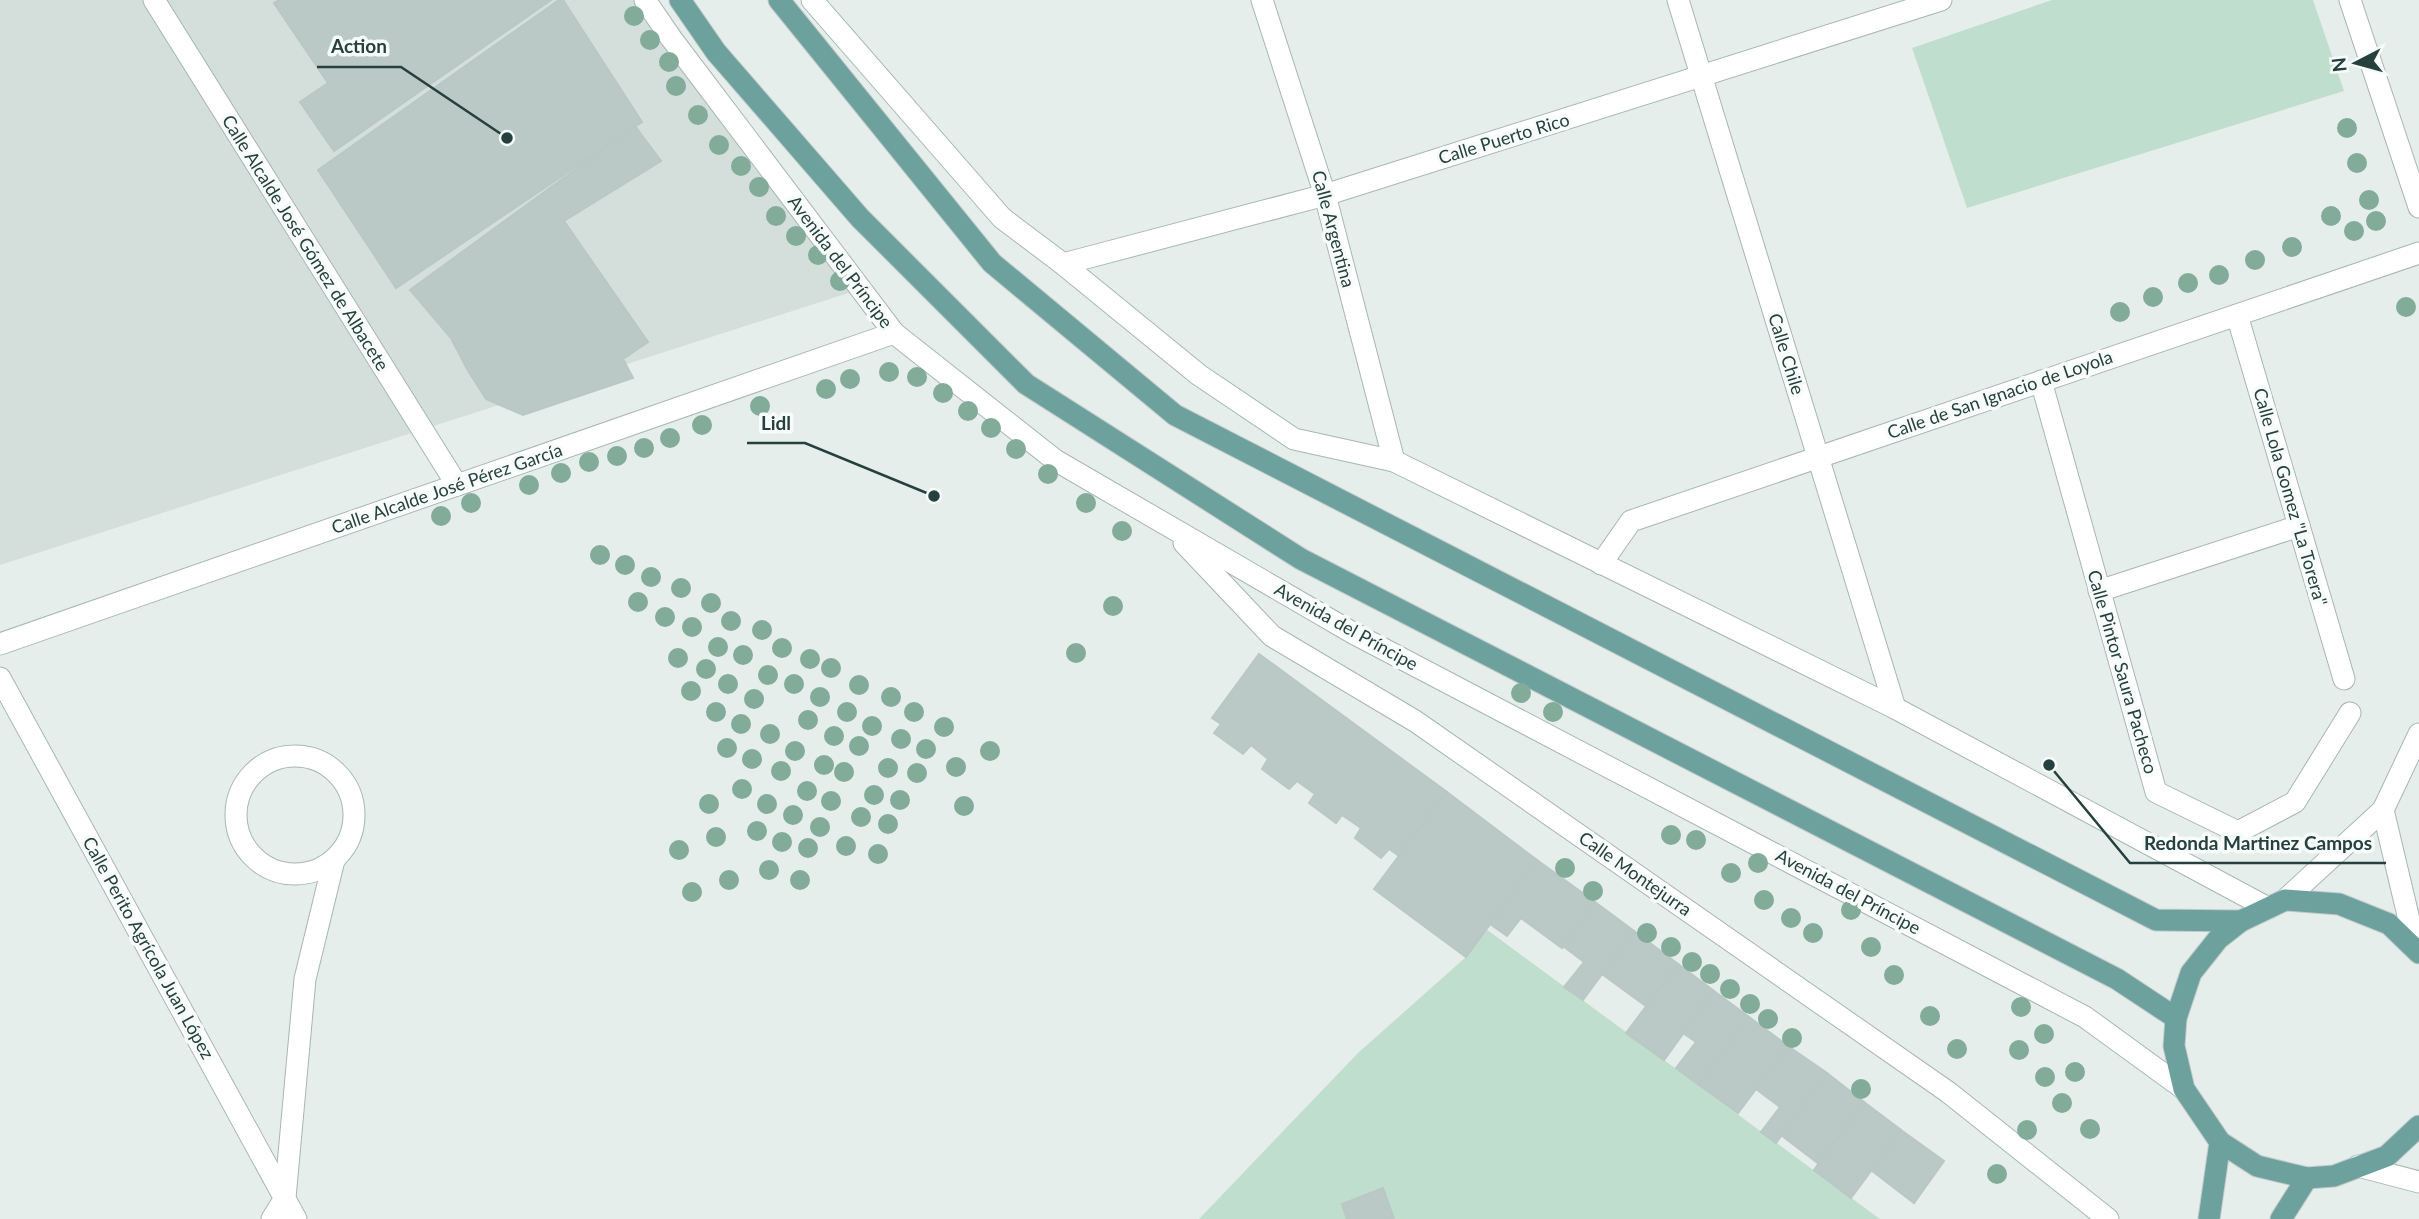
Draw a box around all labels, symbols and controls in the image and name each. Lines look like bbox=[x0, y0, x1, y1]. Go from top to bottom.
callout: Action bbox=[317, 27, 401, 67]
north arrow bbox=[2321, 28, 2391, 98]
text: Action bbox=[330, 34, 387, 57]
text: N bbox=[2326, 56, 2351, 73]
street label: Calle Puerto Rico bbox=[1436, 108, 1572, 168]
street label: Calle Alcalde José Gómez de Albacete bbox=[218, 111, 394, 374]
street label: Calle Argentina bbox=[1308, 168, 1360, 290]
street label: Avenida del Príncipe bbox=[784, 191, 898, 332]
street label: Calle Chile bbox=[1764, 310, 1810, 397]
street label: Calle de San Ignacio de Loyola bbox=[1884, 345, 2115, 443]
street label: Calle Lola Gomez "La Torera" bbox=[2249, 385, 2333, 608]
callout: Lidl bbox=[747, 403, 805, 443]
text: Lidl bbox=[761, 411, 791, 434]
street label: Calle Alcalde José Pérez García bbox=[328, 438, 565, 538]
street label: Calle Pintor Saura Pacheco bbox=[2083, 567, 2163, 776]
street label: Avenida del Príncipe bbox=[1271, 578, 1422, 675]
callout: Redonda Martinez Campos bbox=[2130, 823, 2386, 863]
street label: Calle Montejurra bbox=[1575, 826, 1696, 920]
text: Redonda Martinez Campos bbox=[2144, 831, 2372, 854]
street label: Calle Perito Agrícola Juan López bbox=[78, 833, 219, 1063]
street label: Avenida del Príncipe bbox=[1772, 844, 1924, 939]

